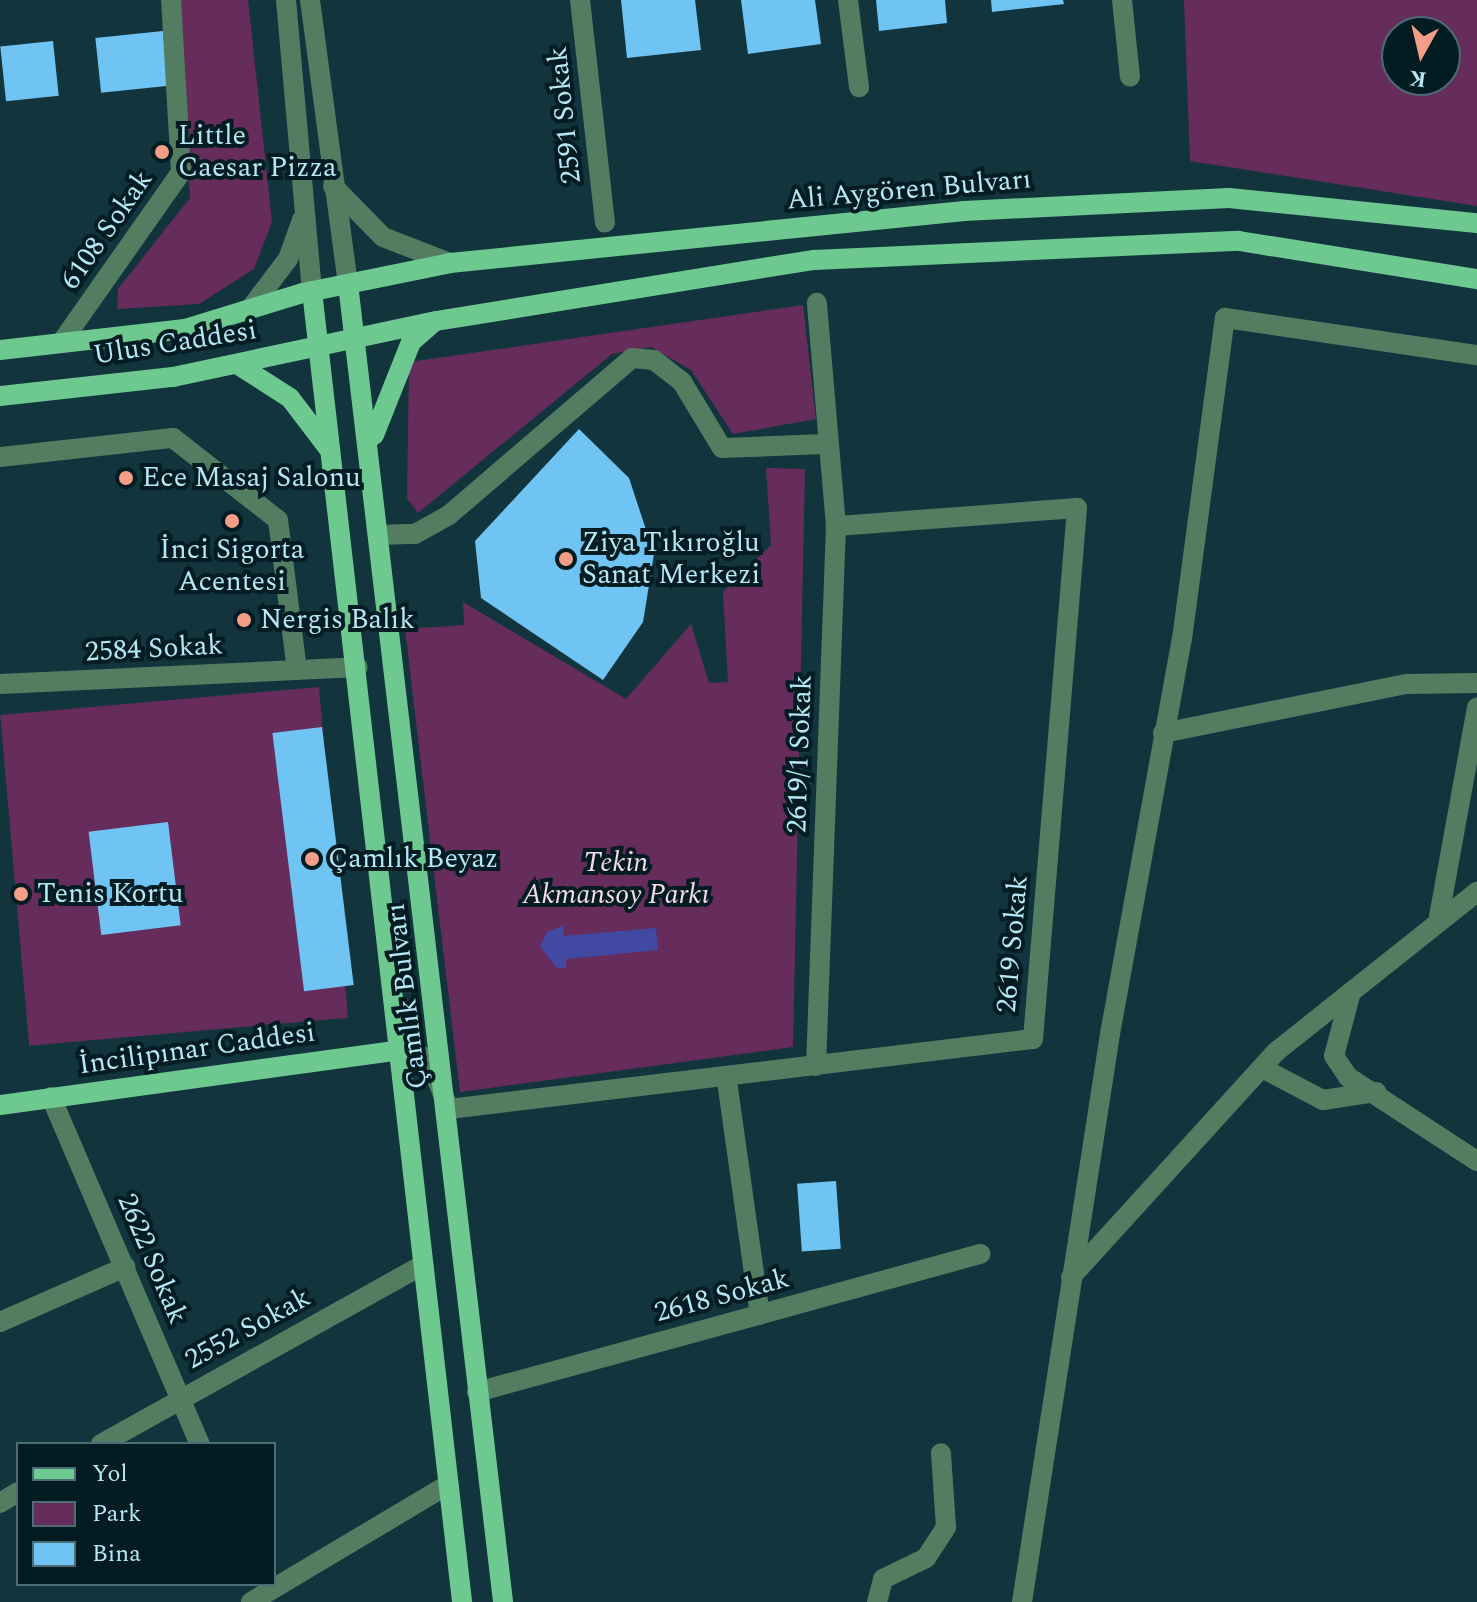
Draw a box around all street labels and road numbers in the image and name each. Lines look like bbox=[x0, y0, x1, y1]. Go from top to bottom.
street label: 2591 Sokak bbox=[541, 45, 589, 185]
street label: Ali Aygören Bulvarı bbox=[785, 163, 1033, 217]
street label: 6108 Sokak bbox=[54, 164, 160, 296]
street label: Ulus Caddesi bbox=[91, 313, 259, 373]
street label: 2584 Sokak bbox=[84, 629, 224, 669]
street label: 2619/1 Sokak bbox=[780, 674, 820, 834]
street label: 2619 Sokak bbox=[990, 874, 1036, 1014]
street label: Çamlık Bulvarı bbox=[379, 901, 435, 1091]
street label: İncilipınar Caddesi bbox=[76, 1016, 318, 1082]
street label: 2622 Sokak bbox=[110, 1189, 194, 1329]
street label: 2618 Sokak bbox=[651, 1262, 793, 1330]
street label: 2552 Sokak bbox=[180, 1281, 316, 1377]

